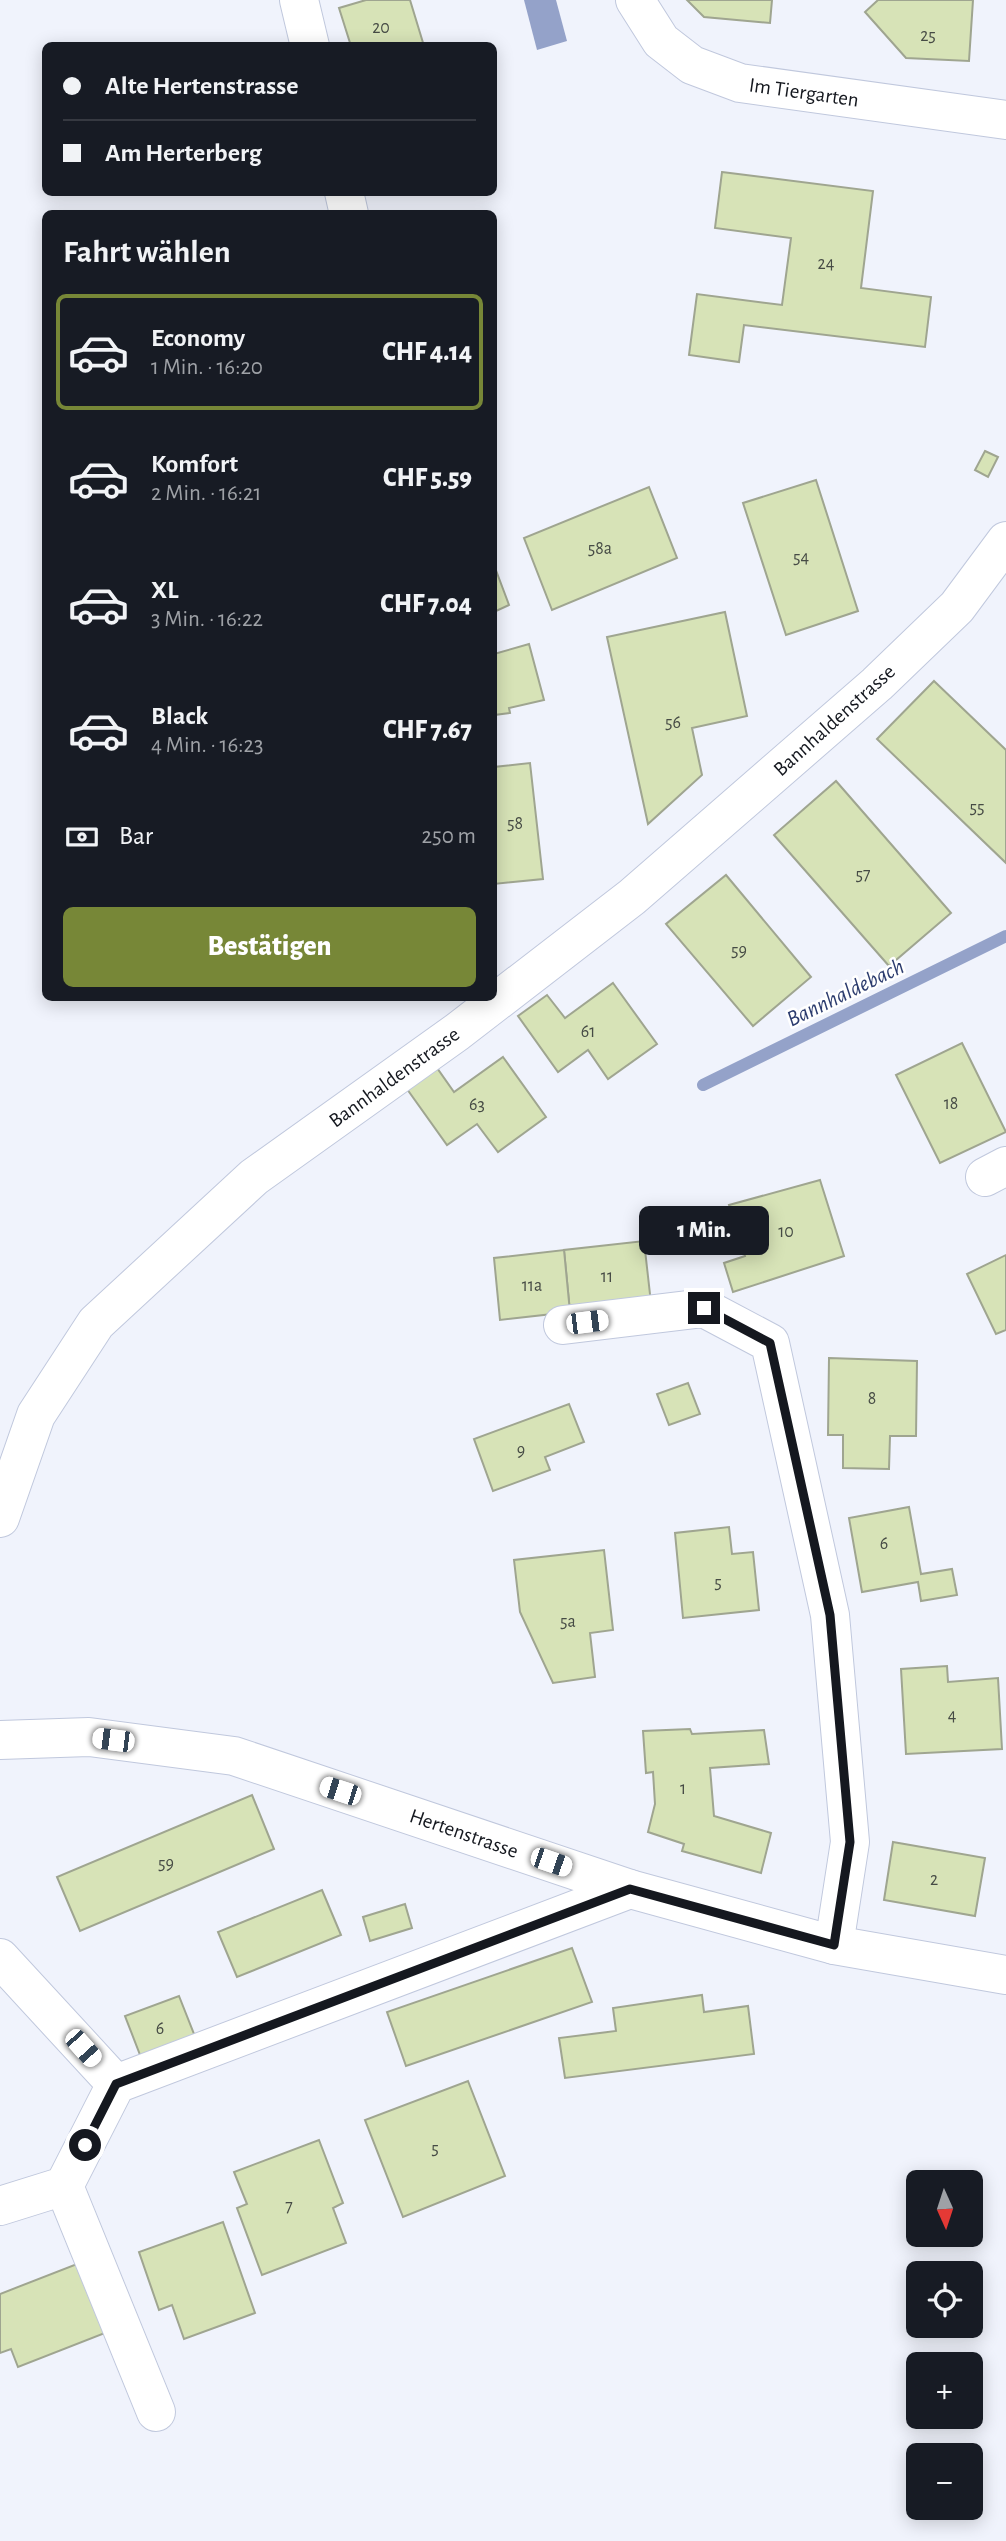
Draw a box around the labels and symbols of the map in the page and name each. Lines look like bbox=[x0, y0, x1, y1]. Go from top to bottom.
house number: 20 bbox=[372, 19, 390, 37]
house number: 25 bbox=[920, 27, 936, 45]
street label: Im Tiergarten bbox=[748, 74, 860, 111]
house number: 24 bbox=[818, 255, 835, 273]
house number: 58a bbox=[588, 540, 612, 558]
house number: 54 bbox=[793, 549, 809, 567]
street label: Bannhaldenstrasse bbox=[770, 661, 899, 780]
house number: 56 bbox=[665, 714, 681, 732]
house number: 55 bbox=[969, 799, 985, 817]
house number: 58 bbox=[507, 815, 523, 833]
house number: 57 bbox=[855, 866, 871, 884]
house number: 59 bbox=[731, 942, 747, 960]
water label: Bannhaldebach bbox=[783, 955, 908, 1032]
street label: Bannhaldenstrasse bbox=[325, 1023, 463, 1132]
house number: 61 bbox=[581, 1023, 595, 1041]
house number: 18 bbox=[944, 1095, 958, 1113]
house number: 63 bbox=[469, 1096, 485, 1114]
callout: 1 Min. bbox=[639, 1206, 769, 1256]
house number: 10 bbox=[778, 1223, 794, 1241]
house number: 11 bbox=[601, 1268, 613, 1286]
house number: 11a bbox=[522, 1277, 542, 1295]
route end bbox=[688, 1292, 720, 1324]
car bbox=[565, 1309, 610, 1335]
house number: 8 bbox=[868, 1390, 876, 1408]
house number: 9 bbox=[517, 1442, 525, 1460]
house number: 6 bbox=[880, 1535, 888, 1553]
house number: 5 bbox=[714, 1574, 722, 1592]
house number: 5a bbox=[560, 1613, 576, 1631]
house number: 4 bbox=[948, 1707, 957, 1725]
car bbox=[91, 1727, 136, 1753]
car bbox=[317, 1775, 364, 1807]
house number: 1 bbox=[680, 1780, 686, 1798]
street label: Hertenstrasse bbox=[407, 1805, 521, 1862]
car bbox=[528, 1845, 575, 1879]
house number: 59 bbox=[158, 1855, 174, 1873]
house number: 2 bbox=[930, 1871, 938, 1889]
house number: 6 bbox=[156, 2020, 164, 2038]
car bbox=[62, 2025, 105, 2071]
route start bbox=[69, 2129, 101, 2161]
house number: 5 bbox=[431, 2140, 439, 2158]
north arrow bbox=[906, 2170, 984, 2247]
house number: 7 bbox=[285, 2198, 293, 2216]

